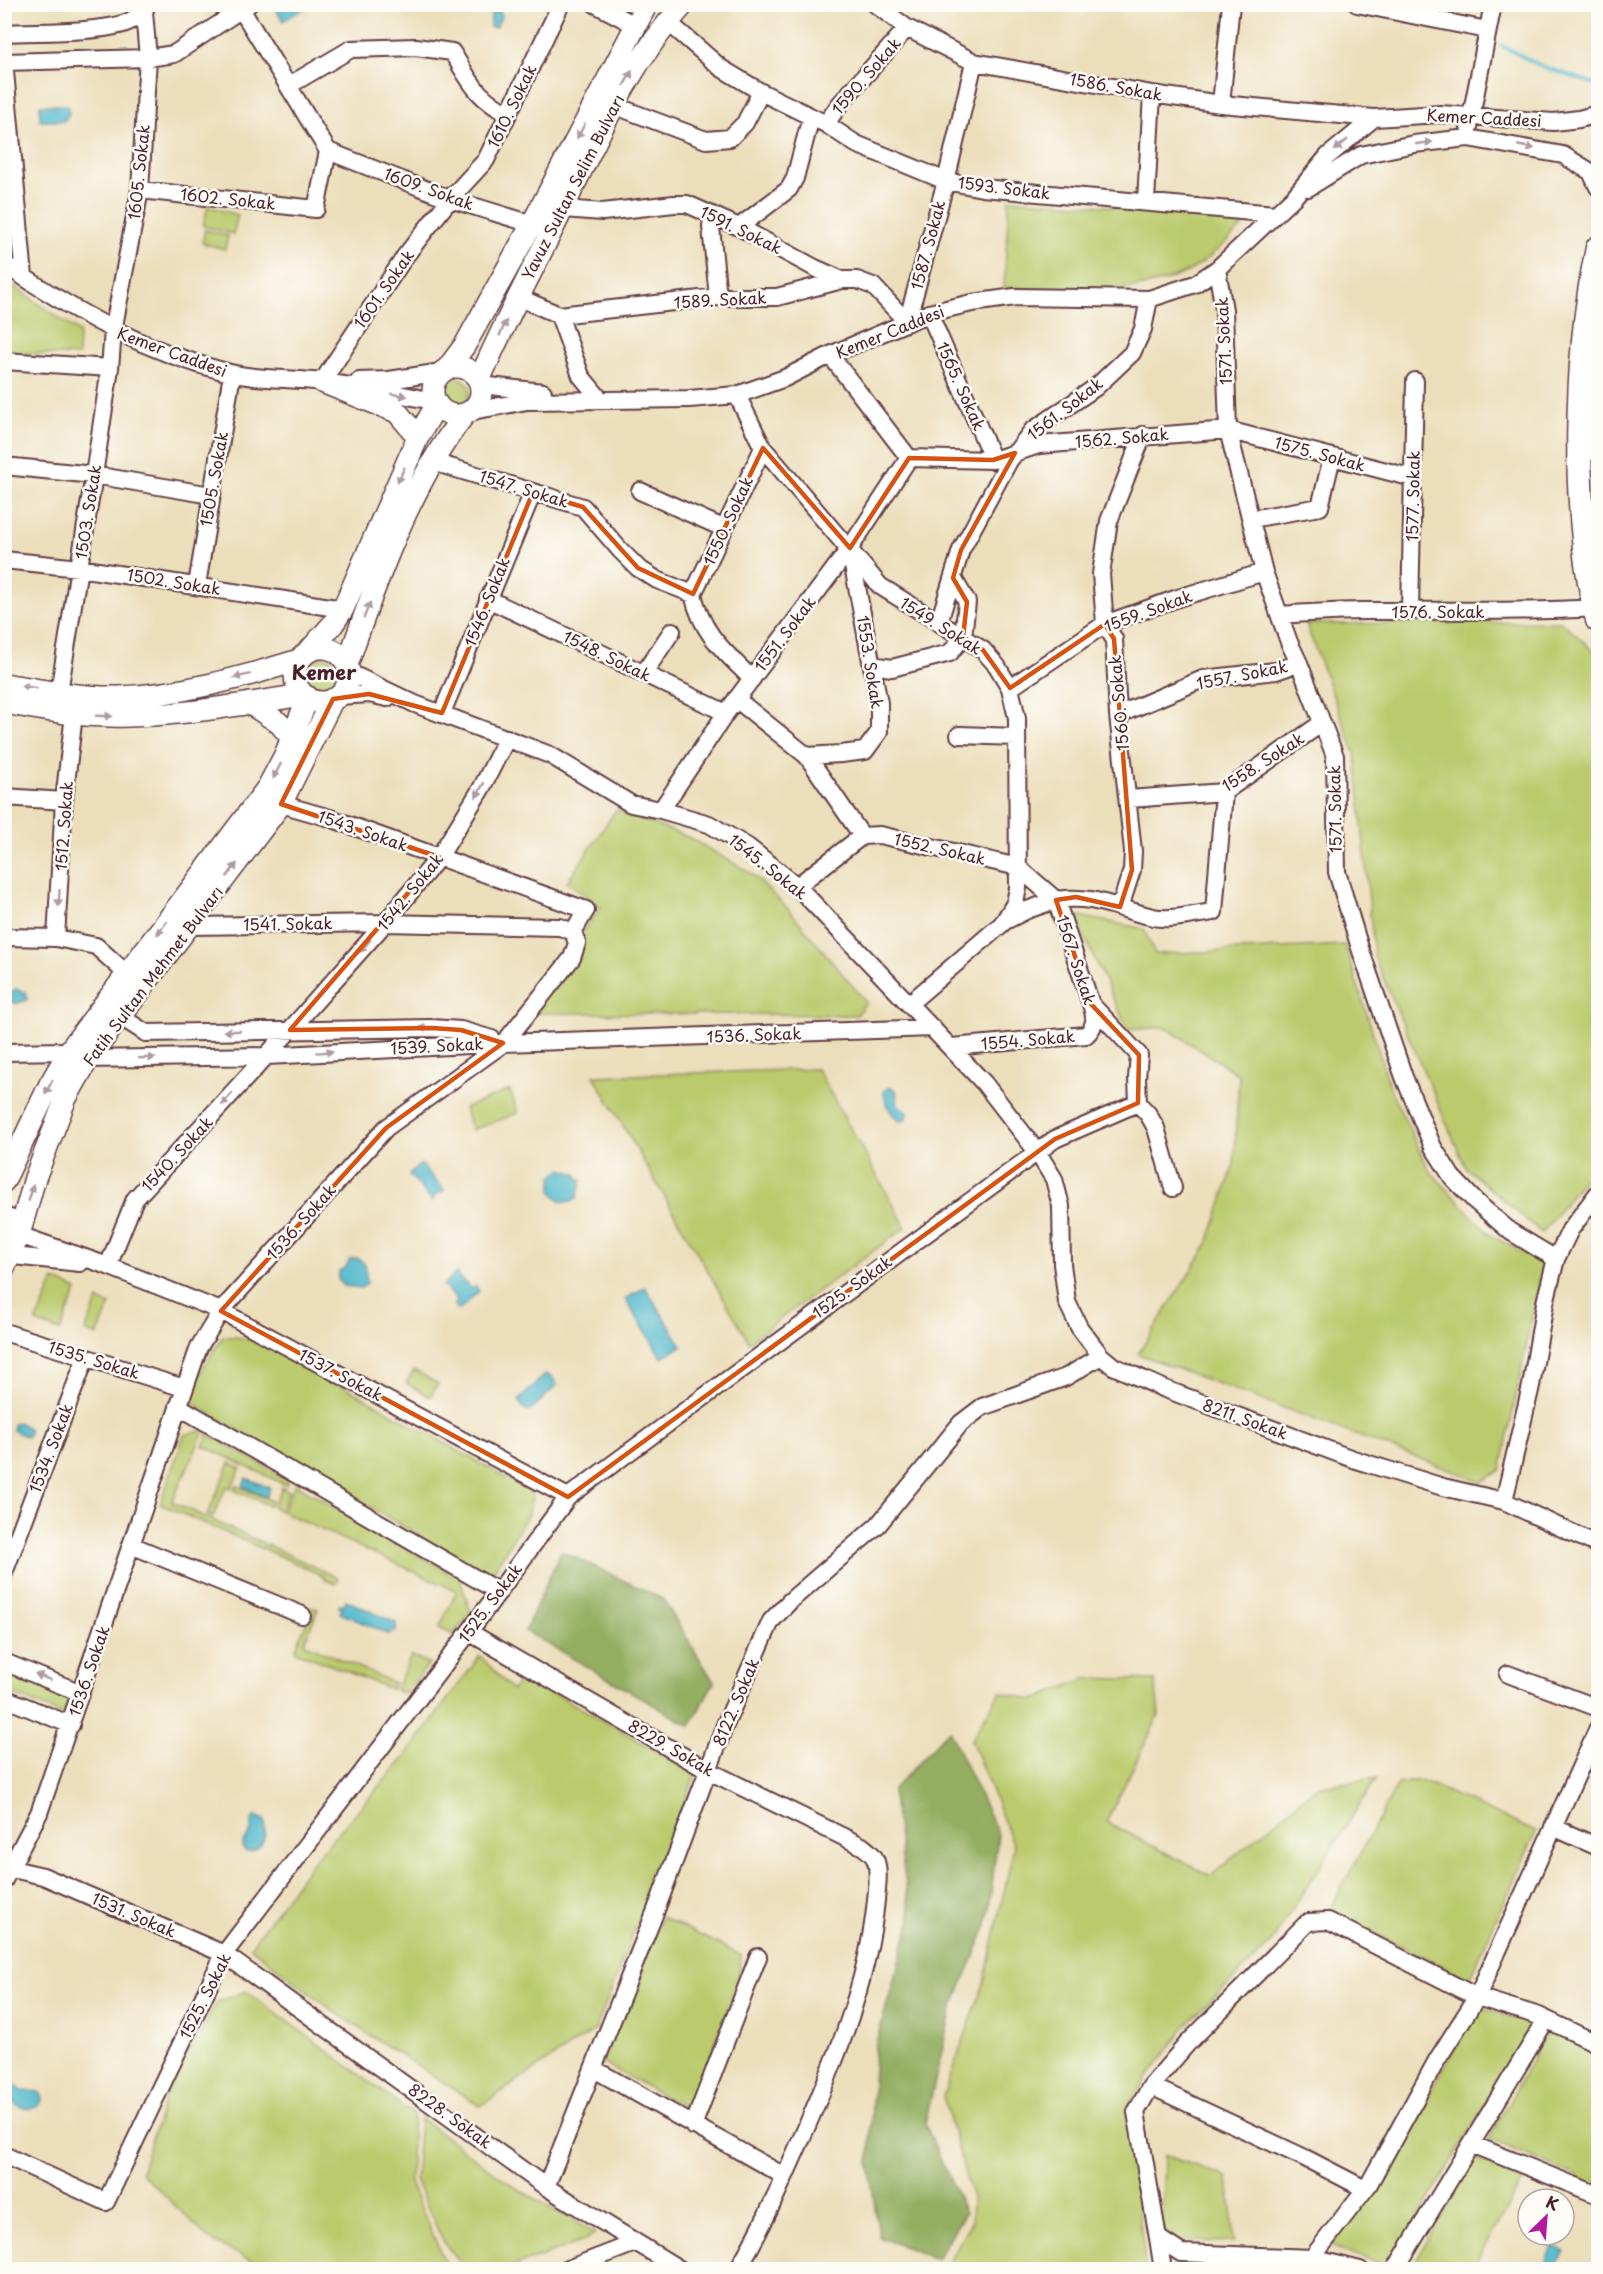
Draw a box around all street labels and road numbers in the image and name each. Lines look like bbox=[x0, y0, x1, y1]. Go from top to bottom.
street label: 1590. Sokak bbox=[825, 31, 906, 119]
street label: 1610. Sokak bbox=[481, 60, 542, 151]
street label: 1586. Sokak bbox=[1068, 66, 1164, 106]
street label: Yavuz Sultan Selim Bulvarı bbox=[515, 90, 629, 283]
street label: Kemer Caddesi bbox=[1426, 102, 1542, 132]
street label: 1605. Sokak bbox=[121, 123, 155, 221]
street label: 1609. Sokak bbox=[381, 161, 478, 215]
street label: 1593. Sokak bbox=[957, 169, 1052, 205]
street label: 1602. Sokak bbox=[179, 181, 277, 215]
street label: 1587. Sokak bbox=[904, 197, 951, 292]
street label: 1591. Sokak bbox=[696, 199, 787, 259]
street label: 1601. Sokak bbox=[347, 244, 419, 333]
street label: 1589. Sokak bbox=[673, 285, 767, 313]
street label: 1571. Sokak bbox=[1209, 297, 1237, 386]
street label: Kemer Caddesi bbox=[832, 298, 948, 364]
street label: Kemer Caddesi bbox=[114, 320, 231, 382]
street label: 1565. Sokak bbox=[932, 337, 992, 434]
street label: 1561. Sokak bbox=[1021, 371, 1107, 445]
street label: 1562. Sokak bbox=[1074, 421, 1170, 453]
street label: 1505. Sokak bbox=[193, 429, 233, 528]
street label: 1575. Sokak bbox=[1272, 429, 1368, 477]
street label: 1577. Sokak bbox=[1399, 450, 1425, 542]
street label: 1503. Sokak bbox=[68, 463, 106, 561]
street label: 1547. Sokak bbox=[477, 463, 572, 513]
street label: 1550. Sokak bbox=[696, 472, 758, 569]
street label: 1546. Sokak bbox=[457, 553, 515, 650]
street label: 1502. Sokak bbox=[126, 562, 223, 600]
street label: 1559. Sokak bbox=[1100, 583, 1195, 637]
street label: 1549. Sokak bbox=[896, 590, 987, 660]
street label: 1551. Sokak bbox=[748, 591, 821, 676]
street label: 1576. Sokak bbox=[1392, 599, 1484, 623]
street label: 1553. Sokak bbox=[852, 613, 890, 710]
street label: 1548. Sokak bbox=[559, 623, 655, 687]
street label: 1557. Sokak bbox=[1194, 653, 1289, 695]
street label: 1560. Sokak bbox=[1102, 654, 1134, 752]
street label: 1558. Sokak bbox=[1217, 726, 1308, 797]
street label: 1571. Sokak bbox=[1321, 765, 1347, 853]
street label: 1512. Sokak bbox=[48, 780, 78, 872]
street label: 1543. Sokak bbox=[315, 803, 412, 857]
street label: 1552. Sokak bbox=[892, 826, 988, 870]
street label: 1545. Sokak bbox=[724, 828, 813, 905]
street label: 1542. Sokak bbox=[370, 847, 448, 936]
street label: Fatih Sultan Mehmet Bulvarı bbox=[76, 880, 228, 1071]
street label: 1541. Sokak bbox=[243, 910, 333, 936]
street label: 1567. Sokak bbox=[1051, 912, 1103, 1008]
street label: 1536. Sokak bbox=[706, 1020, 802, 1048]
street label: 1554. Sokak bbox=[980, 1023, 1076, 1055]
street label: 1539. Sokak bbox=[390, 1031, 484, 1059]
street label: 1540. Sokak bbox=[135, 1110, 218, 1196]
street label: 1536. Sokak bbox=[260, 1178, 341, 1265]
street label: 1525. Sokak bbox=[806, 1249, 896, 1324]
street label: 1535. Sokak bbox=[46, 1334, 143, 1384]
street label: 1537. Sokak bbox=[295, 1342, 388, 1406]
street label: 8211. Sokak bbox=[1200, 1392, 1291, 1445]
street label: 1534. Sokak bbox=[22, 1400, 78, 1496]
street label: 1525. Sokak bbox=[451, 1558, 527, 1647]
street label: 1536. Sokak bbox=[61, 1622, 115, 1719]
street label: 8122. Sokak bbox=[706, 1654, 764, 1749]
street label: 8229. Sokak bbox=[624, 1713, 719, 1782]
street label: 1531. Sokak bbox=[89, 1886, 180, 1943]
street label: 1525. Sokak bbox=[172, 1948, 236, 2043]
street label: 8228. Sokak bbox=[404, 2077, 497, 2154]

